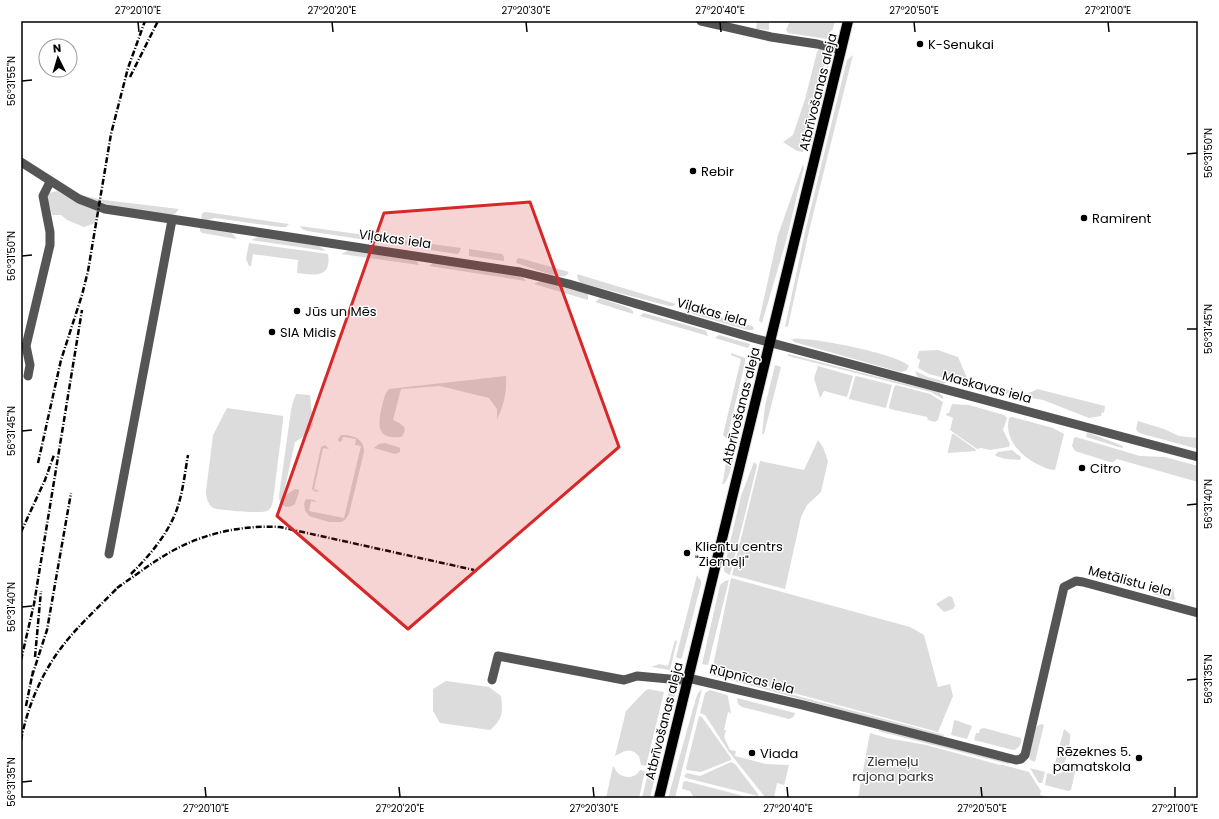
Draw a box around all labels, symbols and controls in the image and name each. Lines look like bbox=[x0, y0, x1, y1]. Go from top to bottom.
text: 27°20'10"E bbox=[115, 3, 161, 18]
text: 27°20'20"E bbox=[307, 3, 357, 18]
text: 27°20'30"E bbox=[501, 3, 551, 18]
text: 27°20'40"E bbox=[695, 3, 745, 18]
text: 27°20'50"E bbox=[889, 3, 939, 18]
text: 27°21'00"E bbox=[1085, 3, 1131, 18]
street label: Atbrīvošanas aleja bbox=[794, 31, 842, 153]
place label: K-Senukai bbox=[928, 35, 994, 54]
north arrow bbox=[38, 38, 78, 78]
marker: K-Senukai bbox=[915, 39, 925, 49]
text: N bbox=[52, 40, 62, 56]
text: 56°31'55"N bbox=[4, 56, 19, 106]
text: 56°31'50"N bbox=[1201, 128, 1216, 178]
place label: Rebir bbox=[701, 162, 734, 181]
marker: Rebir bbox=[688, 166, 698, 176]
place label: Ramirent bbox=[1092, 209, 1152, 228]
marker: Ramirent bbox=[1079, 213, 1089, 223]
street label: Viļakas iela bbox=[358, 225, 432, 253]
text: 56°31'50"N bbox=[4, 231, 19, 281]
street label: Viļakas iela bbox=[674, 293, 750, 331]
place label: Jūs un Mēs bbox=[305, 302, 377, 321]
text: 56°31'45"N bbox=[1201, 304, 1216, 354]
marker: Jūs un Mēs bbox=[292, 306, 302, 316]
place label: SIA Midis bbox=[280, 323, 336, 342]
marker: SIA Midis bbox=[267, 327, 277, 337]
street label: Atbrīvošanas aleja bbox=[717, 345, 765, 467]
street label: Maskavas iela bbox=[940, 366, 1034, 408]
text: 56°31'45"N bbox=[4, 406, 19, 456]
place label: Citro bbox=[1090, 459, 1121, 478]
marker: Citro bbox=[1077, 463, 1087, 473]
text: 56°31'40"N bbox=[1201, 479, 1216, 529]
place label: Klientu centrs "Ziemeļi" bbox=[695, 537, 783, 571]
marker: Klientu centrs "Ziemeļi" bbox=[682, 548, 692, 558]
street label: Metālistu iela bbox=[1086, 561, 1174, 601]
text: 56°31'40"N bbox=[4, 582, 19, 632]
text: 56°31'35"N bbox=[1201, 654, 1216, 704]
street label: Rūpnīcas iela bbox=[708, 659, 796, 699]
street label: Atbrīvošanas aleja bbox=[640, 660, 688, 782]
place label: Rēzeknes 5. pamatskola bbox=[1053, 742, 1131, 776]
place label: Viada bbox=[760, 744, 798, 763]
marker: Viada bbox=[747, 748, 757, 758]
park label: Ziemeļu rajona parks bbox=[852, 752, 934, 786]
marker: Rēzeknes 5. pamatskola bbox=[1134, 753, 1144, 763]
text: 56°31'35"N bbox=[4, 757, 19, 807]
text: 27°20'10"E bbox=[183, 801, 229, 816]
text: 27°20'20"E bbox=[375, 801, 425, 816]
text: 27°20'30"E bbox=[569, 801, 619, 816]
text: 27°20'40"E bbox=[763, 801, 813, 816]
text: 27°20'50"E bbox=[957, 801, 1007, 816]
text: 27°21'00"E bbox=[1152, 801, 1198, 816]

